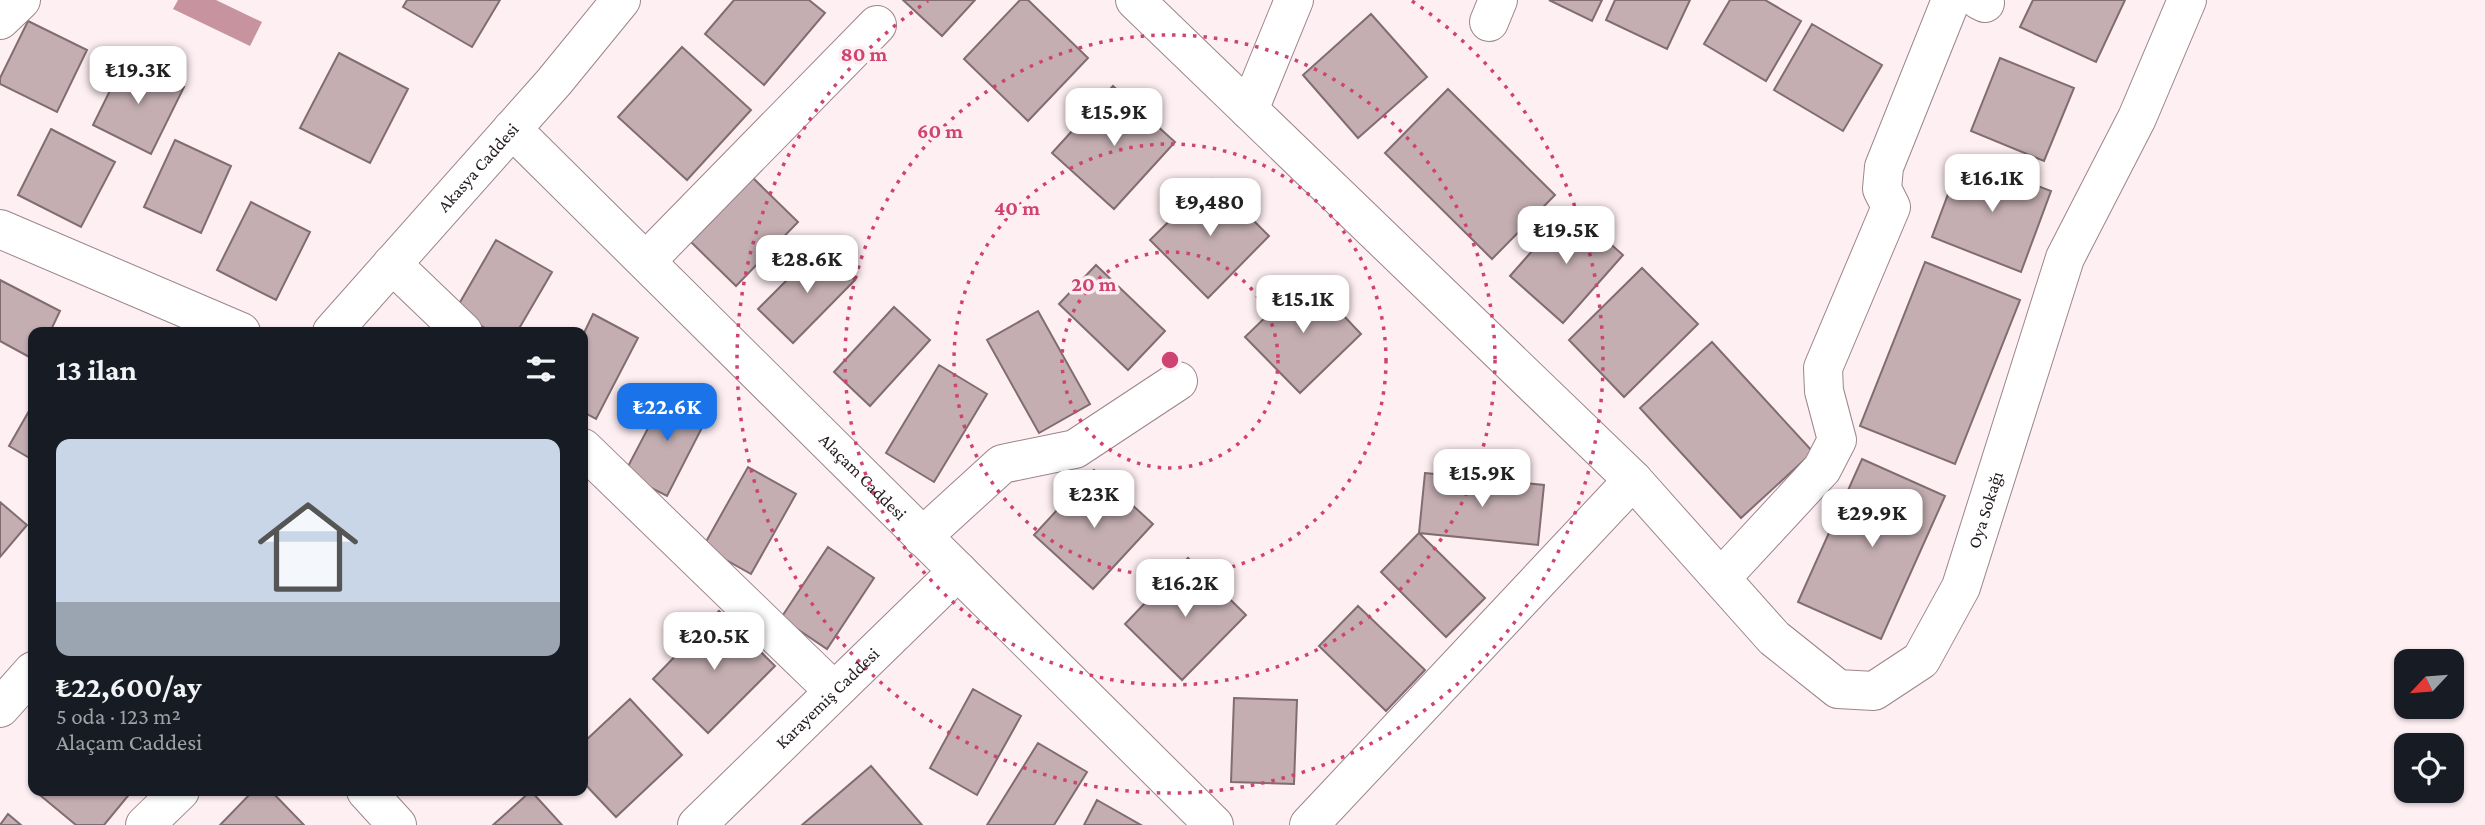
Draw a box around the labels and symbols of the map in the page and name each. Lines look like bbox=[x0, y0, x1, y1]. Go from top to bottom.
text: 80 m bbox=[841, 42, 888, 66]
pin: ₺19.3K bbox=[81, 46, 195, 106]
pin: ₺15.9K bbox=[1057, 88, 1171, 148]
street label: Akasya Caddesi bbox=[434, 119, 523, 216]
text: 60 m bbox=[917, 119, 963, 143]
pin: ₺16.1K bbox=[1935, 154, 2049, 214]
pin: ₺9,480 bbox=[1153, 178, 1267, 238]
text: 40 m bbox=[994, 196, 1040, 220]
pin: ₺19.5K bbox=[1509, 206, 1623, 266]
pin: ₺28.6K bbox=[750, 236, 864, 295]
text: 20 m bbox=[1071, 272, 1117, 296]
pin: ₺15.1K bbox=[1246, 276, 1360, 335]
centre of rings bbox=[1158, 348, 1182, 372]
pin: ₺22.6K bbox=[610, 384, 724, 443]
street label: Alaçam Caddesi bbox=[815, 429, 911, 524]
pin: ₺15.9K bbox=[1425, 449, 1539, 509]
street label: Oya Sokağı bbox=[1964, 469, 2007, 551]
pin: ₺23K bbox=[1053, 470, 1135, 530]
pin: ₺29.9K bbox=[1815, 490, 1929, 549]
pin: ₺16.2K bbox=[1128, 560, 1242, 619]
pin: ₺20.5K bbox=[657, 612, 771, 672]
street label: Karayemiş Caddesi bbox=[772, 643, 883, 753]
north arrow bbox=[2394, 649, 2464, 719]

